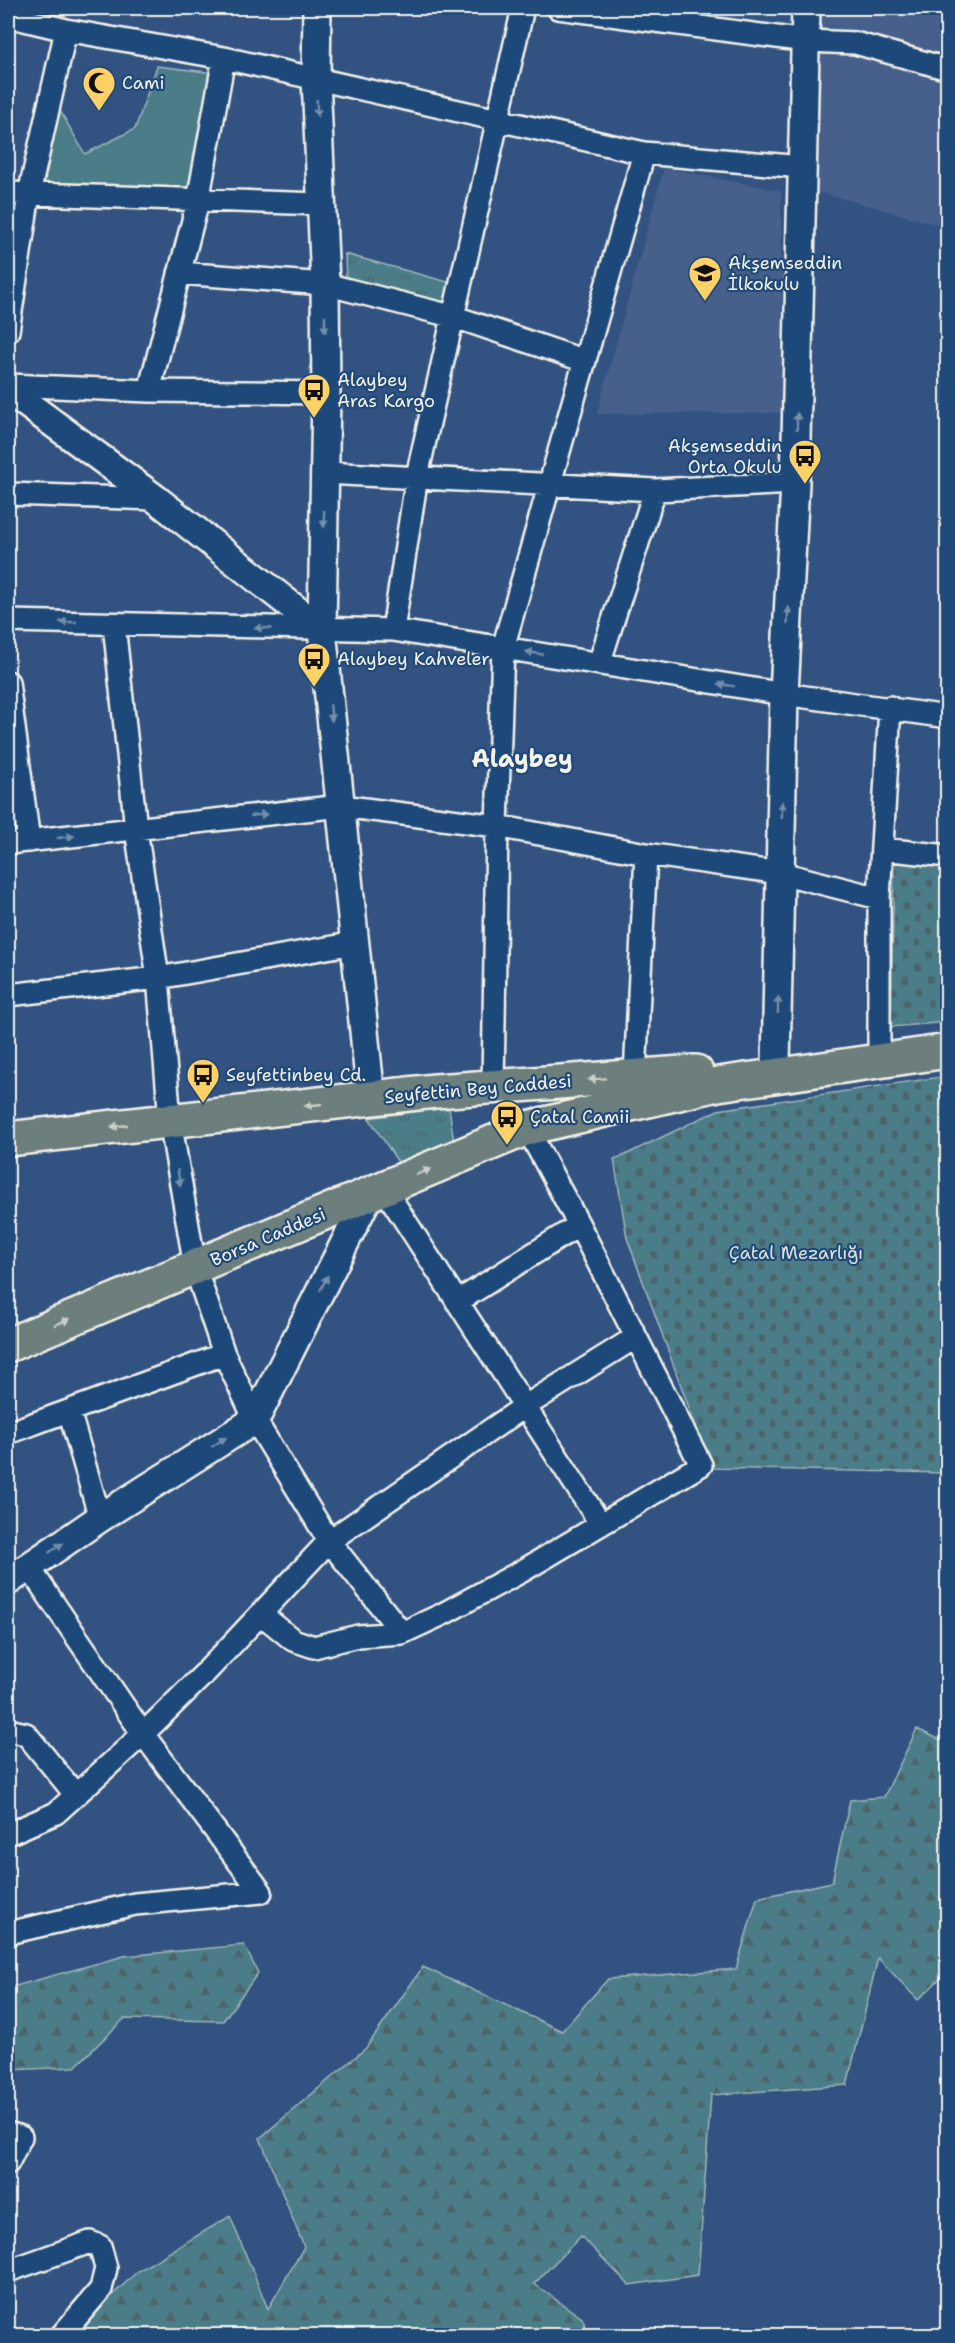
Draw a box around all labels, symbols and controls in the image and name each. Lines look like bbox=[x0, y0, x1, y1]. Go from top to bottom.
mosque icon: Cami bbox=[81, 65, 117, 112]
place label: Cami bbox=[122, 71, 165, 95]
one-way arrow bbox=[312, 98, 322, 117]
place label: Akşemseddin İlkokulu bbox=[728, 251, 842, 296]
school or university icon: Akşemseddin İlkokulu bbox=[687, 255, 723, 302]
one-way arrow bbox=[320, 314, 330, 333]
place label: Alaybey Aras Kargo bbox=[337, 368, 435, 413]
bus stop icon: Alaybey Aras Kargo bbox=[296, 372, 332, 419]
one-way arrow bbox=[792, 411, 801, 430]
place label: Akşemseddin Orta Okulu bbox=[668, 434, 782, 479]
bus stop icon: Akşemseddin Orta Okulu bbox=[787, 438, 823, 485]
one-way arrow bbox=[319, 509, 329, 528]
one-way arrow bbox=[784, 606, 793, 625]
one-way arrow bbox=[59, 618, 78, 627]
one-way arrow bbox=[254, 623, 273, 633]
bus stop icon: Alaybey Kahveler bbox=[296, 641, 332, 688]
place label: Alaybey Kahveler bbox=[337, 647, 490, 671]
one-way arrow bbox=[524, 648, 543, 657]
one-way arrow bbox=[717, 680, 736, 689]
one-way arrow bbox=[326, 704, 336, 723]
district label: Alaybey bbox=[471, 743, 573, 775]
one-way arrow bbox=[777, 801, 787, 820]
one-way arrow bbox=[250, 810, 269, 820]
one-way arrow bbox=[56, 832, 75, 842]
one-way arrow bbox=[773, 996, 782, 1015]
bus stop icon: Seyfettinbey Cd. bbox=[185, 1057, 221, 1104]
place label: Seyfettinbey Cd. bbox=[226, 1063, 366, 1087]
street label: Seyfettin Bey Caddesi bbox=[383, 1069, 573, 1109]
one-way arrow bbox=[588, 1074, 607, 1084]
bus stop icon: Çatal Camii bbox=[489, 1099, 525, 1146]
one-way arrow bbox=[304, 1100, 323, 1109]
place label: Çatal Camii bbox=[530, 1105, 630, 1129]
one-way arrow bbox=[110, 1121, 129, 1131]
one-way arrow bbox=[414, 1167, 432, 1177]
one-way arrow bbox=[175, 1169, 184, 1188]
street label: Borsa Caddesi bbox=[207, 1202, 329, 1272]
park label: Çatal Mezarlığı bbox=[729, 1241, 863, 1265]
one-way arrow bbox=[319, 1275, 329, 1292]
one-way arrow bbox=[53, 1317, 71, 1327]
one-way arrow bbox=[211, 1437, 228, 1448]
one-way arrow bbox=[47, 1542, 63, 1554]

